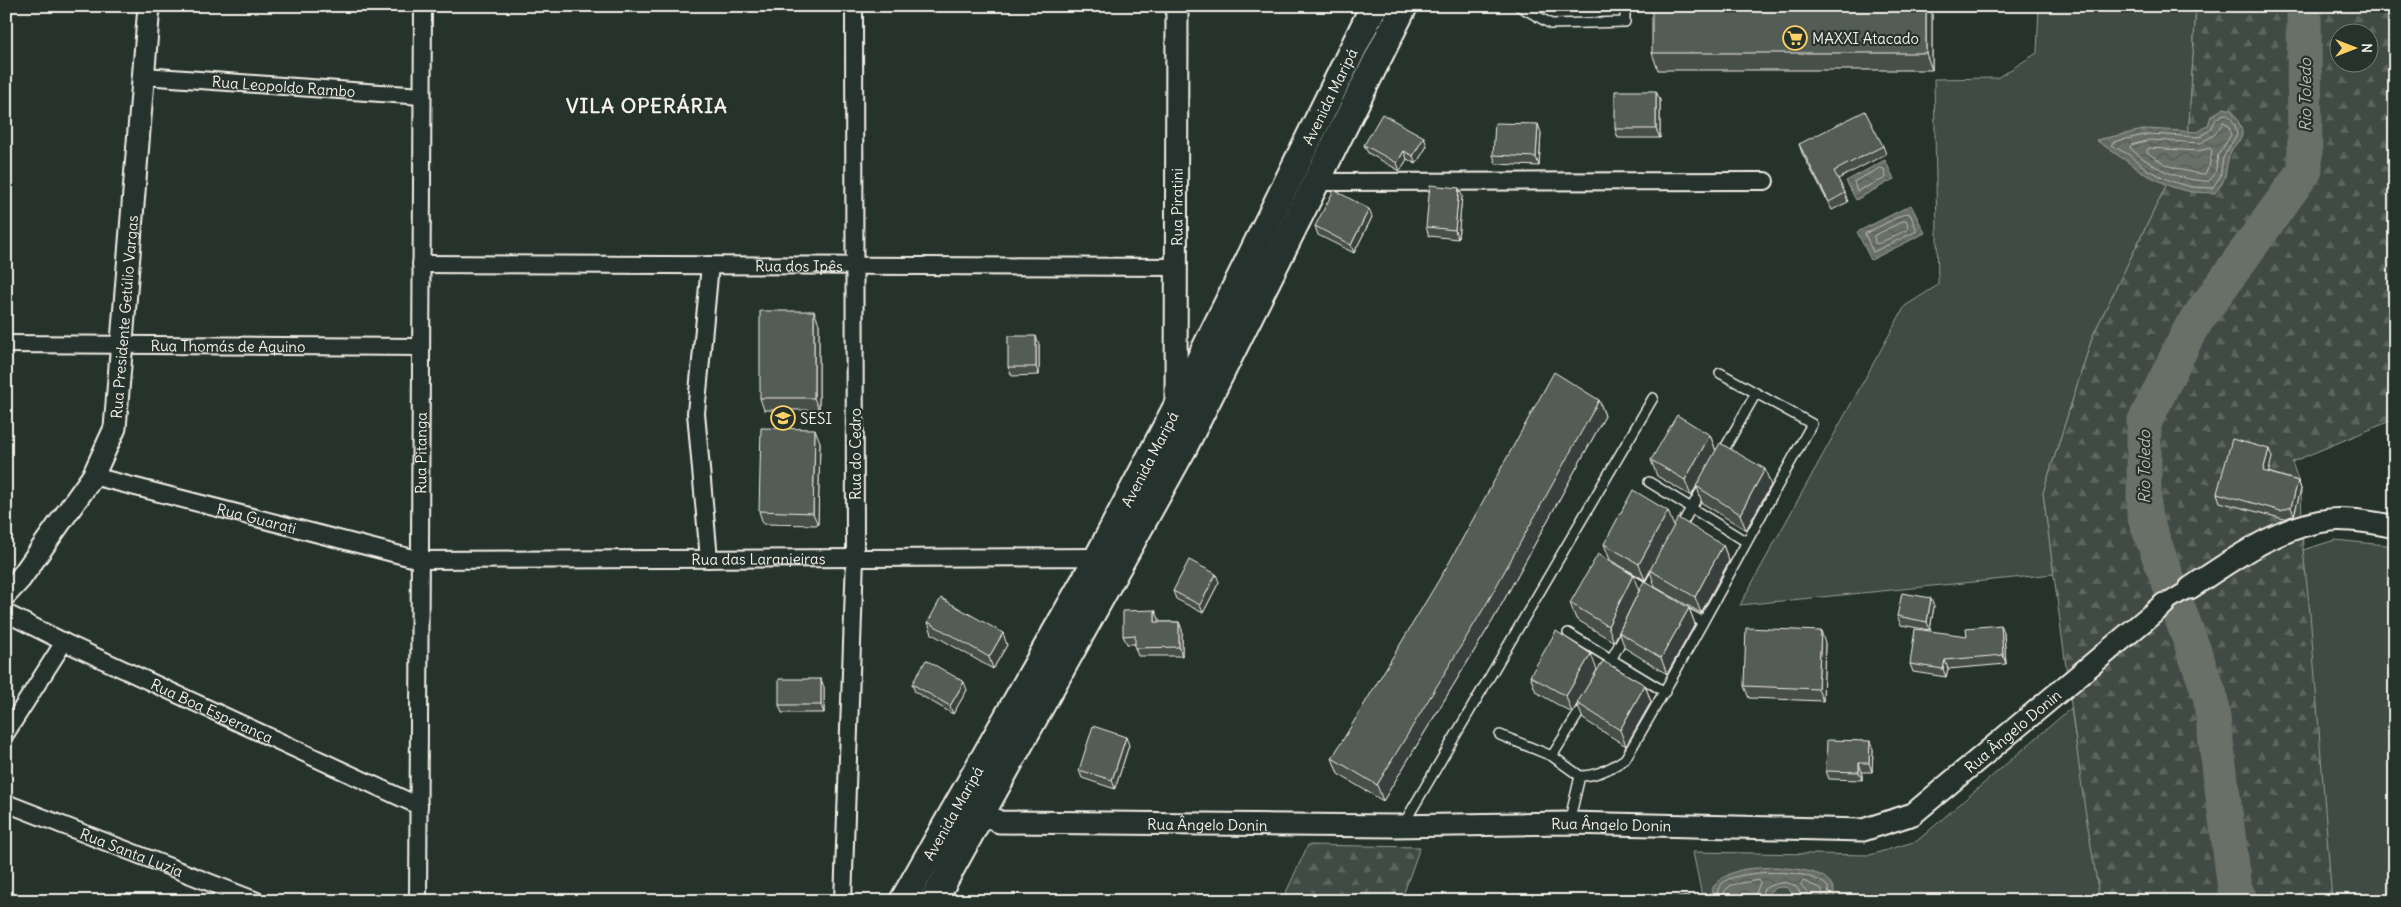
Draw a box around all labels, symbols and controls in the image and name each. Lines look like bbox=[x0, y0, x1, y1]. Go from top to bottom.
north arrow bbox=[2328, 22, 2378, 72]
supermarket icon: MAXXI Atacado bbox=[1782, 25, 1808, 51]
place label: MAXXI Atacado bbox=[1812, 29, 1919, 48]
text: N bbox=[2358, 43, 2376, 53]
street label: Avenida Maripá bbox=[1298, 45, 1361, 148]
water label: Rio Toledo bbox=[2295, 57, 2315, 132]
street label: Rua Leopoldo Rambo bbox=[211, 71, 356, 101]
district label: VILA OPERÁRIA bbox=[566, 93, 728, 118]
street label: Rua Piratini bbox=[1167, 168, 1186, 246]
street label: Rua Presidente Getúlio Vargas bbox=[106, 214, 142, 419]
street label: Rua dos Ipês bbox=[755, 256, 843, 275]
street label: Rua Thomás de Aquino bbox=[150, 336, 306, 356]
school or university icon: SESI bbox=[770, 405, 796, 431]
street label: Rua do Cedro bbox=[846, 408, 865, 500]
street label: Avenida Maripá bbox=[1116, 408, 1182, 510]
place label: SESI bbox=[800, 409, 832, 428]
street label: Rua Pitanga bbox=[411, 412, 430, 494]
water label: Rio Toledo bbox=[2134, 429, 2154, 504]
street label: Rua Guarati bbox=[215, 499, 298, 537]
street label: Rua das Laranjeiras bbox=[691, 549, 826, 568]
street label: Rua Boa Esperança bbox=[148, 674, 277, 747]
street label: Rua Ângelo Donin bbox=[1960, 685, 2065, 777]
street label: Avenida Maripá bbox=[919, 762, 987, 864]
street label: Rua Ângelo Donin bbox=[1551, 813, 1672, 835]
street label: Rua Ângelo Donin bbox=[1147, 814, 1268, 834]
street label: Rua Santa Luzia bbox=[78, 823, 186, 881]

